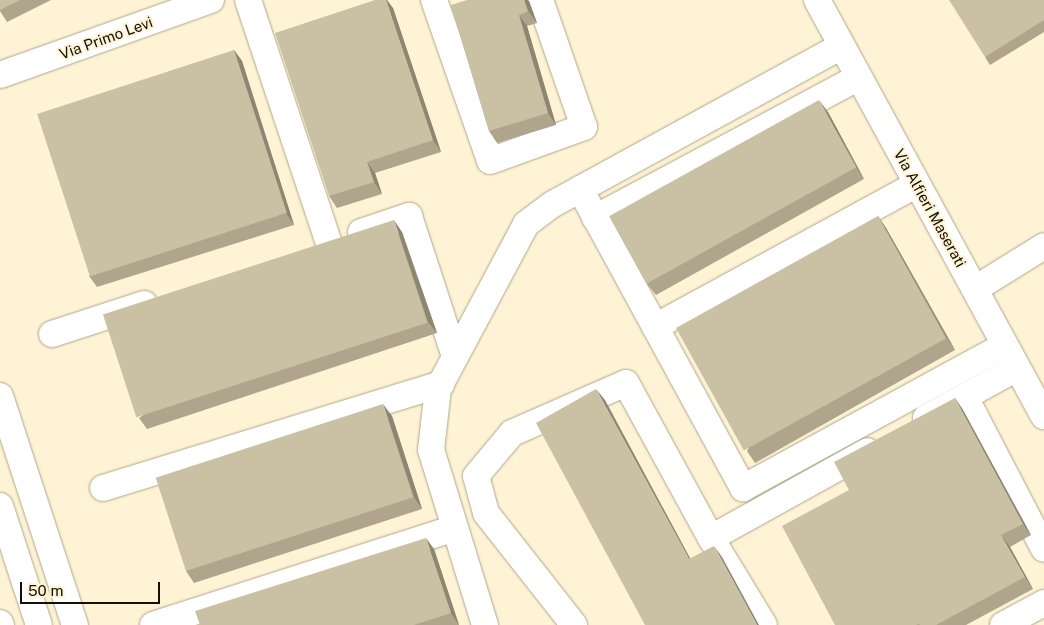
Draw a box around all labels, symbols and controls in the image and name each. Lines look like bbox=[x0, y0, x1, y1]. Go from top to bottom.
street label: Via Primo Levi bbox=[57, 13, 155, 63]
street label: Via Alfieri Maserati bbox=[890, 146, 970, 270]
scale bar bbox=[22, 572, 162, 604]
text: 50 m bbox=[28, 582, 63, 599]

